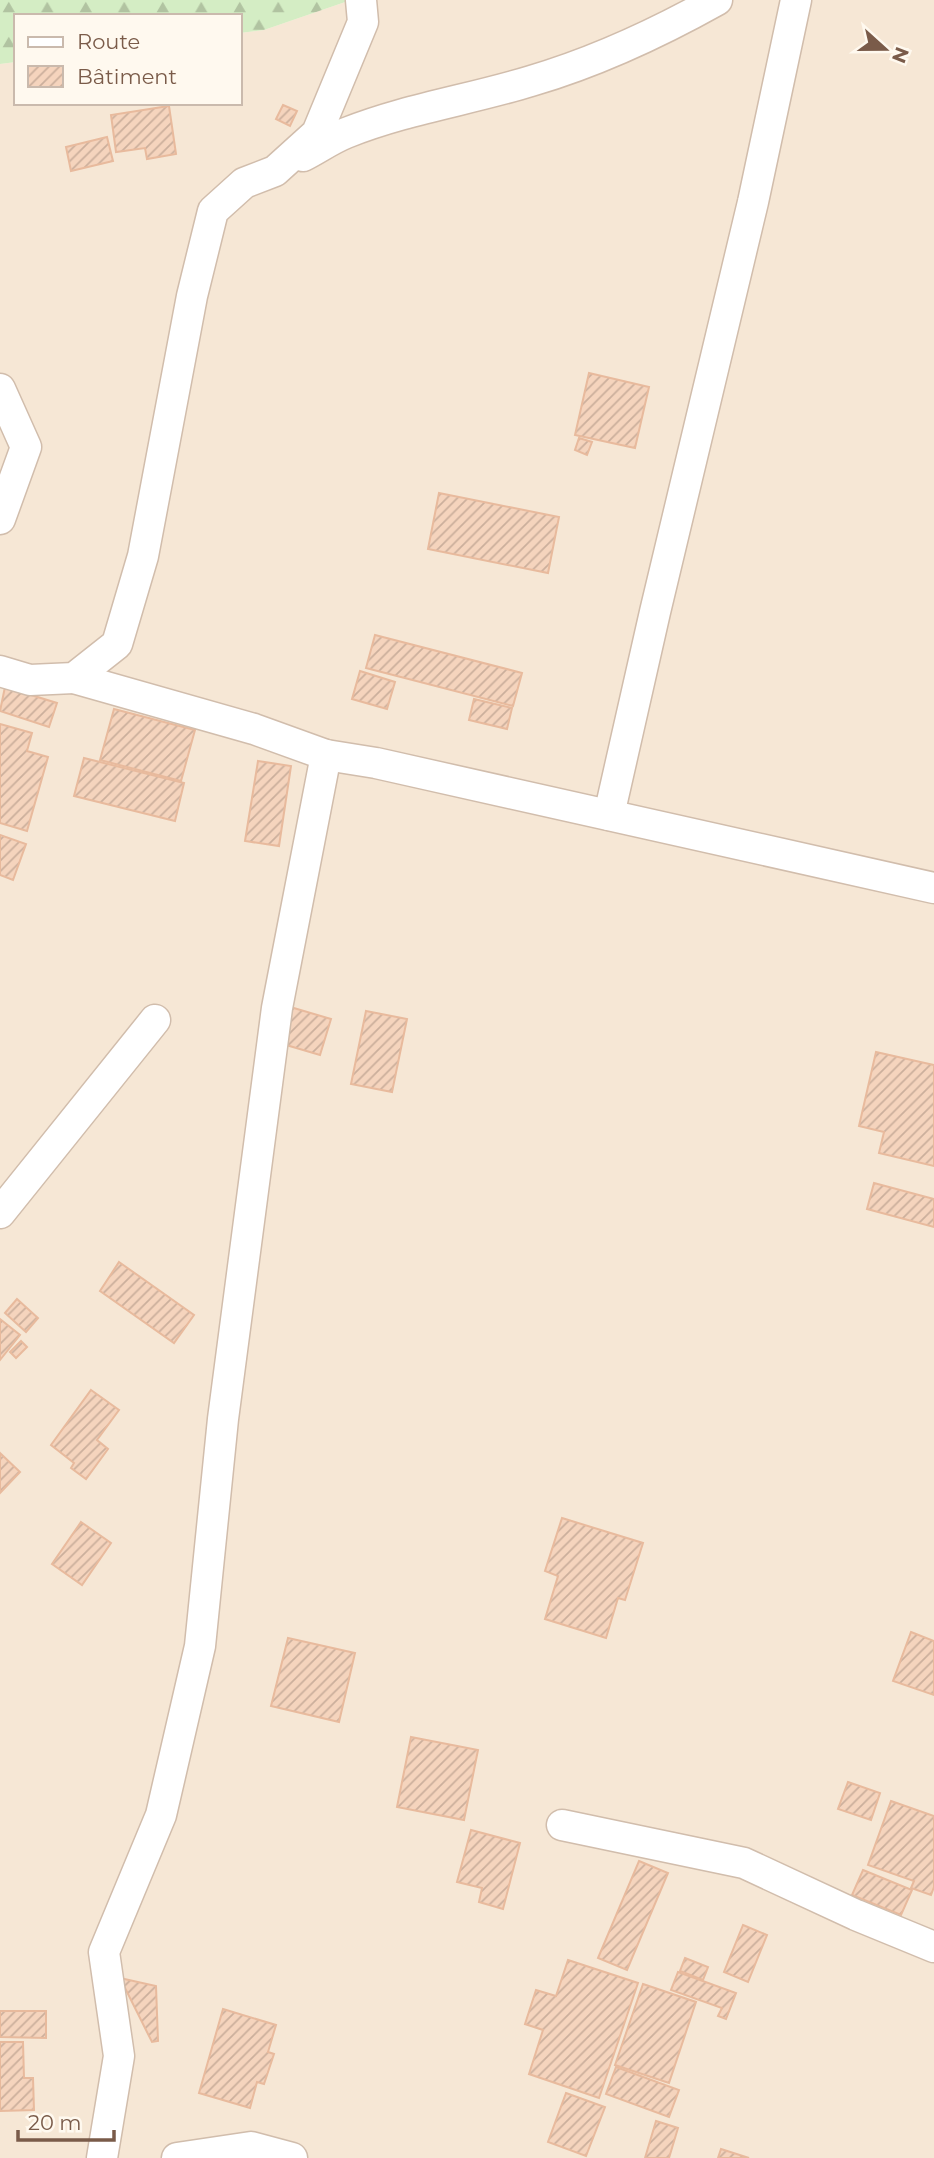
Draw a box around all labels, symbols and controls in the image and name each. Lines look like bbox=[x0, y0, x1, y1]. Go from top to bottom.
legend bbox=[14, 14, 242, 105]
north arrow bbox=[850, 14, 920, 84]
text: Route bbox=[77, 29, 140, 54]
text: N bbox=[887, 44, 914, 66]
text: Bâtiment bbox=[77, 64, 177, 89]
scale bar bbox=[18, 2098, 114, 2142]
text: 20 m bbox=[28, 2110, 82, 2135]

